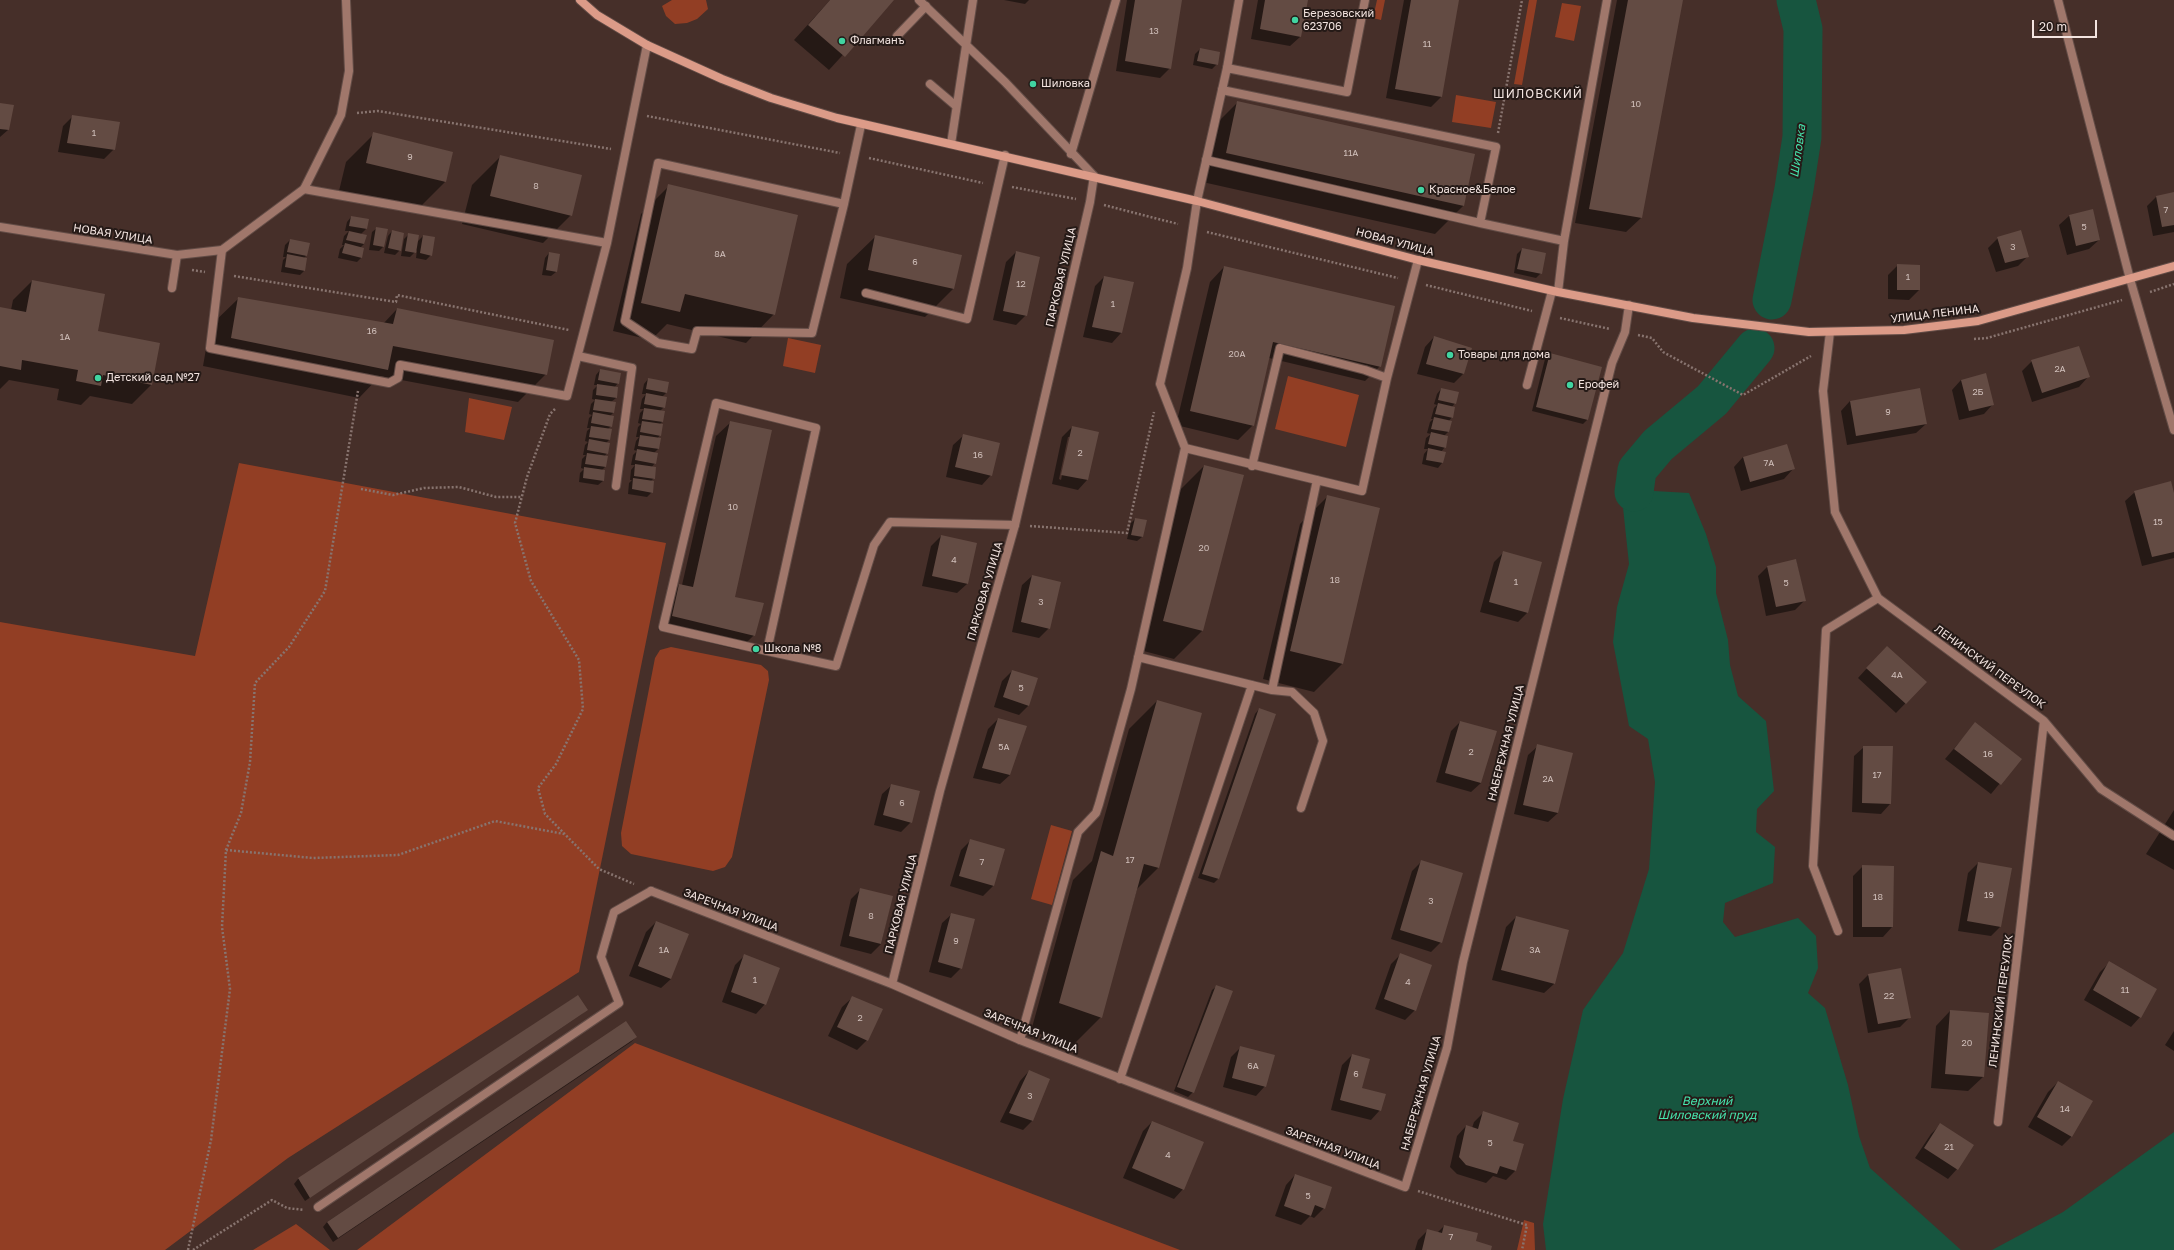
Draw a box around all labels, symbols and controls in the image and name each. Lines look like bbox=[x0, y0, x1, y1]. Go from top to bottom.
place label: Березовский 623706 bbox=[1303, 7, 1374, 33]
scale bar bbox=[2034, 12, 2099, 38]
marker: Березовский 623706 bbox=[1290, 15, 1300, 25]
text: 20 m bbox=[2039, 19, 2067, 34]
house number: 13 bbox=[1149, 26, 1159, 36]
place label: Флагманъ bbox=[850, 34, 904, 48]
marker: Флагманъ bbox=[837, 36, 847, 46]
house number: 11 bbox=[1423, 39, 1431, 49]
place label: Шиловка bbox=[1041, 77, 1090, 91]
marker: Шиловка bbox=[1028, 79, 1038, 89]
district label: ШИЛОВСКИЙ bbox=[1493, 87, 1583, 101]
house number: 10 bbox=[1631, 99, 1641, 109]
water label: Шиловка bbox=[1787, 123, 1809, 179]
house number: 1 bbox=[92, 128, 96, 138]
house number: 11А bbox=[1344, 148, 1358, 158]
house number: 9 bbox=[407, 152, 413, 162]
house number: 8 bbox=[533, 181, 539, 191]
place label: Красное&Белое bbox=[1429, 183, 1516, 197]
marker: Красное&Белое bbox=[1416, 185, 1426, 195]
house number: 7 bbox=[2164, 205, 2168, 215]
street label: НОВАЯ УЛИЦА bbox=[72, 221, 154, 247]
house number: 5 bbox=[2081, 222, 2087, 232]
street label: НОВАЯ УЛИЦА bbox=[1354, 225, 1436, 259]
street label: ПАРКОВАЯ УЛИЦА bbox=[1043, 226, 1079, 328]
house number: 3 bbox=[2010, 242, 2016, 252]
house number: 8А bbox=[714, 249, 726, 259]
house number: 6 bbox=[912, 257, 918, 267]
house number: 1 bbox=[1906, 272, 1910, 282]
house number: 12 bbox=[1016, 279, 1026, 289]
house number: 1 bbox=[1111, 299, 1115, 309]
street label: УЛИЦА ЛЕНИНА bbox=[1890, 302, 1980, 326]
house number: 16 bbox=[367, 326, 377, 336]
house number: 1А bbox=[60, 332, 70, 342]
place label: Товары для дома bbox=[1458, 348, 1550, 362]
house number: 20А bbox=[1229, 349, 1245, 359]
marker: Товары для дома bbox=[1445, 350, 1455, 360]
house number: 2А bbox=[2054, 364, 2066, 374]
place label: Детский сад №27 bbox=[106, 371, 200, 385]
marker: Детский сад №27 bbox=[93, 373, 103, 383]
place label: Ерофей bbox=[1578, 378, 1619, 392]
marker: Ерофей bbox=[1565, 380, 1575, 390]
house number: 2Б bbox=[1972, 387, 1984, 397]
house number: 9 bbox=[1885, 407, 1891, 417]
house number: 2 bbox=[1077, 448, 1083, 458]
house number: 16 bbox=[973, 450, 983, 460]
house number: 7А bbox=[1764, 458, 1774, 468]
house number: 10 bbox=[728, 502, 738, 512]
house number: 15 bbox=[2153, 517, 2163, 527]
street label: ПАРКОВАЯ УЛИЦА bbox=[965, 540, 1005, 642]
house number: 20 bbox=[1199, 543, 1209, 553]
house number: 4 bbox=[951, 555, 957, 565]
house number: 18 bbox=[1330, 575, 1340, 585]
house number: 1 bbox=[1514, 577, 1518, 587]
house number: 5 bbox=[1783, 578, 1789, 588]
house number: 3 bbox=[1038, 597, 1044, 607]
street label: ЛЕНИНСКИЙ ПЕРЕУЛОК bbox=[1932, 622, 2048, 712]
place label: Школа №8 bbox=[764, 642, 821, 656]
marker: Школа №8 bbox=[751, 644, 761, 654]
house number: 4А bbox=[1891, 670, 1903, 680]
house number: 5 bbox=[1018, 683, 1024, 693]
street label: НАБЕРЕЖНАЯ УЛИЦА bbox=[1485, 684, 1527, 802]
house number: 5А bbox=[998, 742, 1010, 752]
house number: 2 bbox=[1468, 747, 1474, 757]
house number: 16 bbox=[1983, 749, 1993, 759]
house number: 17 bbox=[1872, 770, 1882, 780]
house number: 2А bbox=[1542, 774, 1554, 784]
house number: 6 bbox=[899, 798, 905, 808]
street label: ПАРКОВАЯ УЛИЦА bbox=[882, 853, 920, 955]
house number: 17 bbox=[1125, 855, 1135, 865]
house number: 7 bbox=[980, 857, 984, 867]
street label: ЗАРЕЧНАЯ УЛИЦА bbox=[682, 886, 780, 934]
house number: 19 bbox=[1984, 890, 1994, 900]
house number: 18 bbox=[1873, 892, 1883, 902]
house number: 3 bbox=[1428, 896, 1434, 906]
house number: 8 bbox=[868, 911, 874, 921]
street label: ЛЕНИНСКИЙ ПЕРЕУЛОК bbox=[1986, 934, 2016, 1068]
house number: 9 bbox=[953, 936, 959, 946]
house number: 1А bbox=[659, 945, 669, 955]
house number: 3А bbox=[1529, 945, 1541, 955]
house number: 1 bbox=[753, 975, 757, 985]
house number: 4 bbox=[1405, 977, 1411, 987]
house number: 11 bbox=[2121, 985, 2129, 995]
house number: 22 bbox=[1884, 991, 1894, 1001]
street label: ЗАРЕЧНАЯ УЛИЦА bbox=[982, 1006, 1080, 1056]
house number: 2 bbox=[857, 1013, 863, 1023]
street label: НАБЕРЕЖНАЯ УЛИЦА bbox=[1398, 1034, 1444, 1152]
house number: 20 bbox=[1962, 1038, 1972, 1048]
house number: 6А bbox=[1247, 1061, 1259, 1071]
house number: 6 bbox=[1353, 1069, 1359, 1079]
house number: 3 bbox=[1027, 1091, 1033, 1101]
water label: Верхний Шиловский пруд bbox=[1658, 1094, 1756, 1122]
house number: 14 bbox=[2060, 1104, 2070, 1114]
street label: ЗАРЕЧНАЯ УЛИЦА bbox=[1284, 1124, 1382, 1172]
house number: 5 bbox=[1487, 1138, 1493, 1148]
house number: 21 bbox=[1944, 1142, 1954, 1152]
house number: 4 bbox=[1165, 1150, 1171, 1160]
house number: 5 bbox=[1305, 1191, 1311, 1201]
house number: 7 bbox=[1449, 1232, 1453, 1242]

